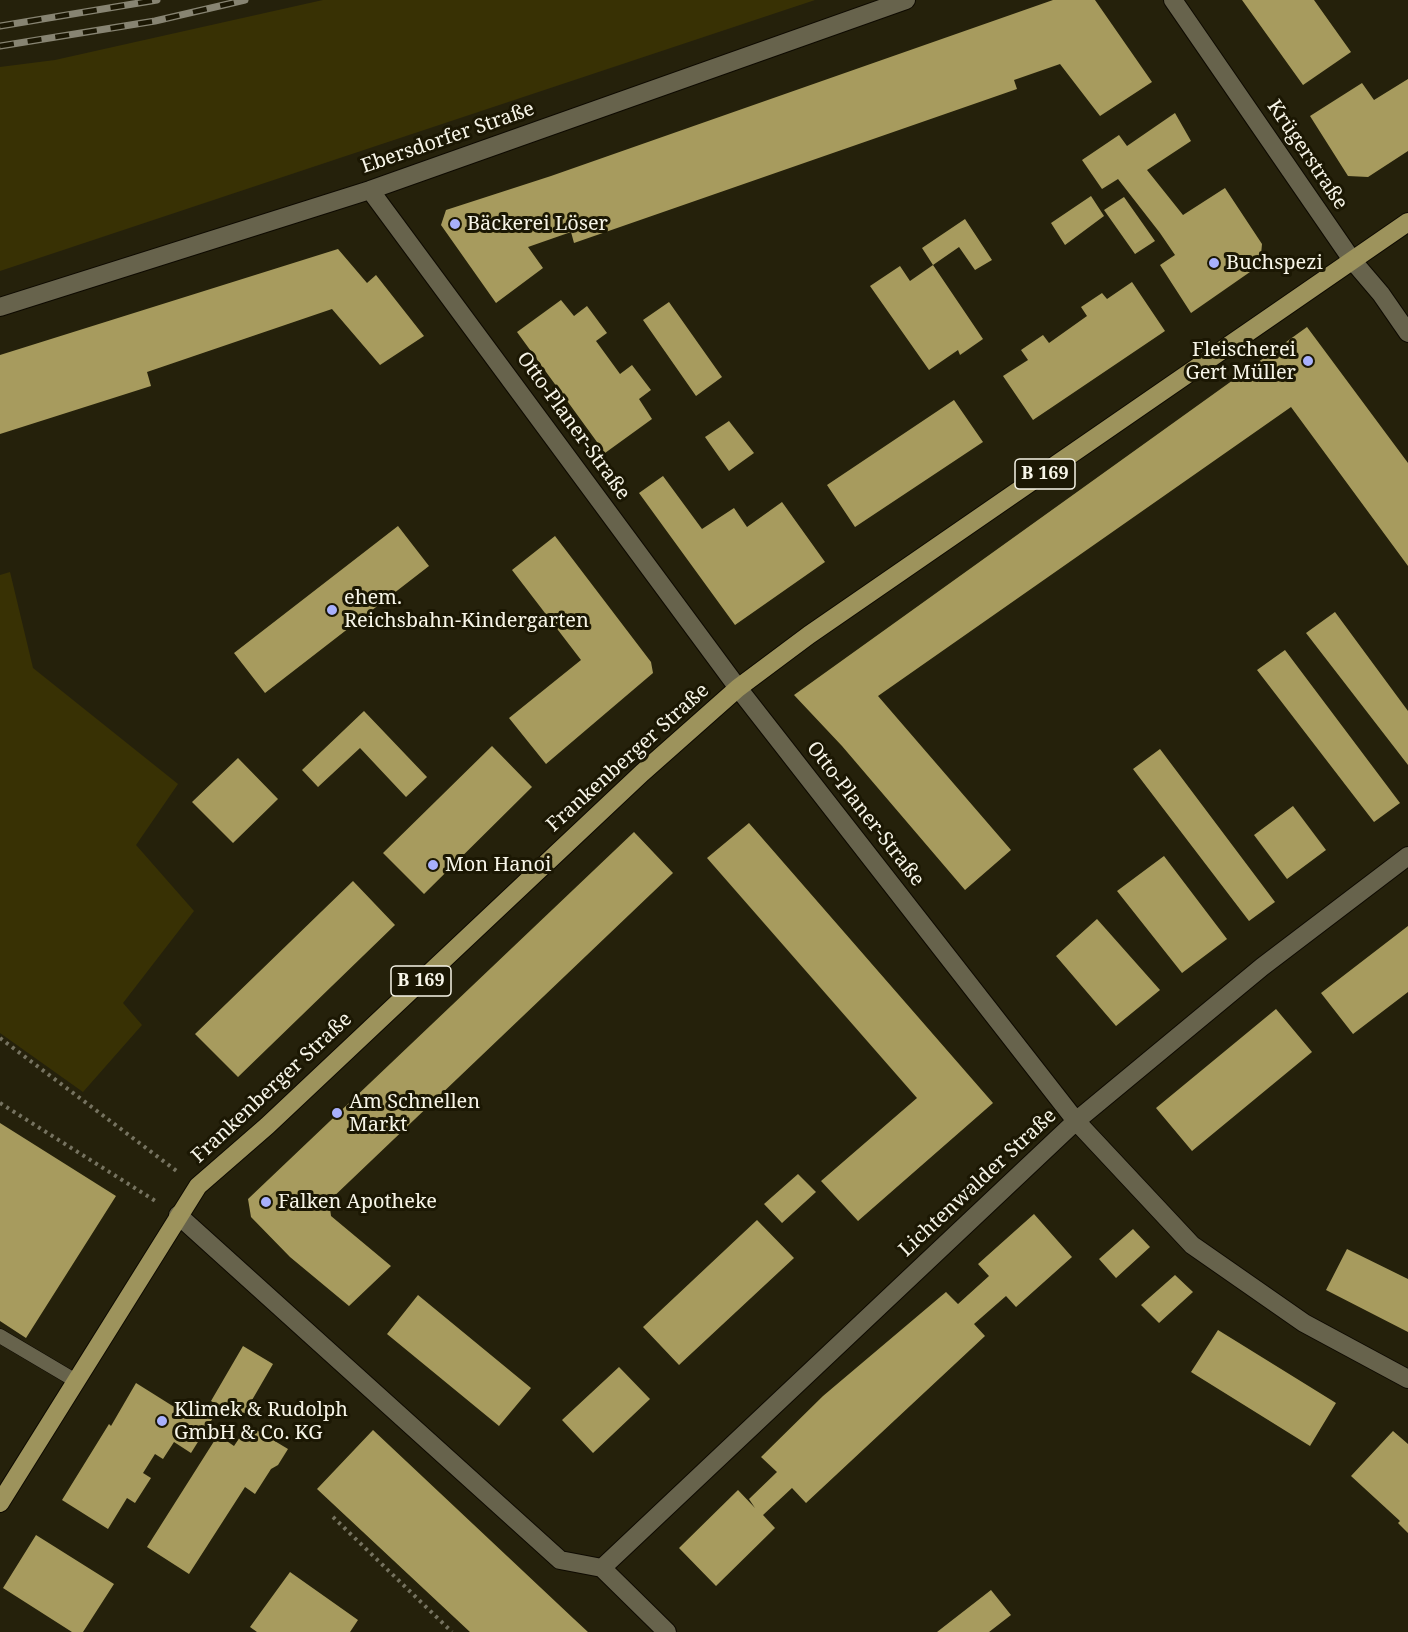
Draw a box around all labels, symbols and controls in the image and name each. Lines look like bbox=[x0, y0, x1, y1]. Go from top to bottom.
street label: Krügerstraße bbox=[1262, 96, 1352, 214]
street label: Ebersdorfer Straße bbox=[358, 97, 538, 179]
place label: Bäckerei Löser bbox=[467, 212, 608, 236]
marker: Bäckerei Löser bbox=[448, 217, 462, 231]
place label: Buchspezi bbox=[1226, 251, 1323, 275]
marker: Buchspezi bbox=[1207, 256, 1221, 270]
place label: Fleischerei Gert Müller bbox=[1185, 338, 1296, 385]
street label: Otto-Planer-Straße bbox=[511, 347, 635, 505]
marker: Fleischerei Gert Müller bbox=[1301, 354, 1315, 368]
road number: B 169 bbox=[1015, 459, 1075, 489]
place label: ehem. Reichsbahn-Kindergarten bbox=[344, 586, 589, 633]
marker: ehem. Reichsbahn-Kindergarten bbox=[325, 603, 339, 617]
street label: Frankenberger Straße bbox=[542, 679, 714, 837]
street label: Otto-Planer-Straße bbox=[801, 737, 929, 891]
place label: Mon Hanoi bbox=[445, 853, 551, 877]
marker: Mon Hanoi bbox=[426, 858, 440, 872]
road number: B 169 bbox=[391, 966, 451, 996]
street label: Frankenberger Straße bbox=[187, 1008, 357, 1168]
place label: Am Schnellen Markt bbox=[349, 1090, 480, 1137]
street label: Lichtenwalder Straße bbox=[894, 1104, 1062, 1262]
marker: Am Schnellen Markt bbox=[330, 1106, 344, 1120]
place label: Falken Apotheke bbox=[278, 1190, 437, 1214]
marker: Falken Apotheke bbox=[259, 1195, 273, 1209]
place label: Klimek & Rudolph GmbH & Co. KG bbox=[174, 1398, 348, 1445]
marker: Klimek & Rudolph GmbH & Co. KG bbox=[155, 1414, 169, 1428]

